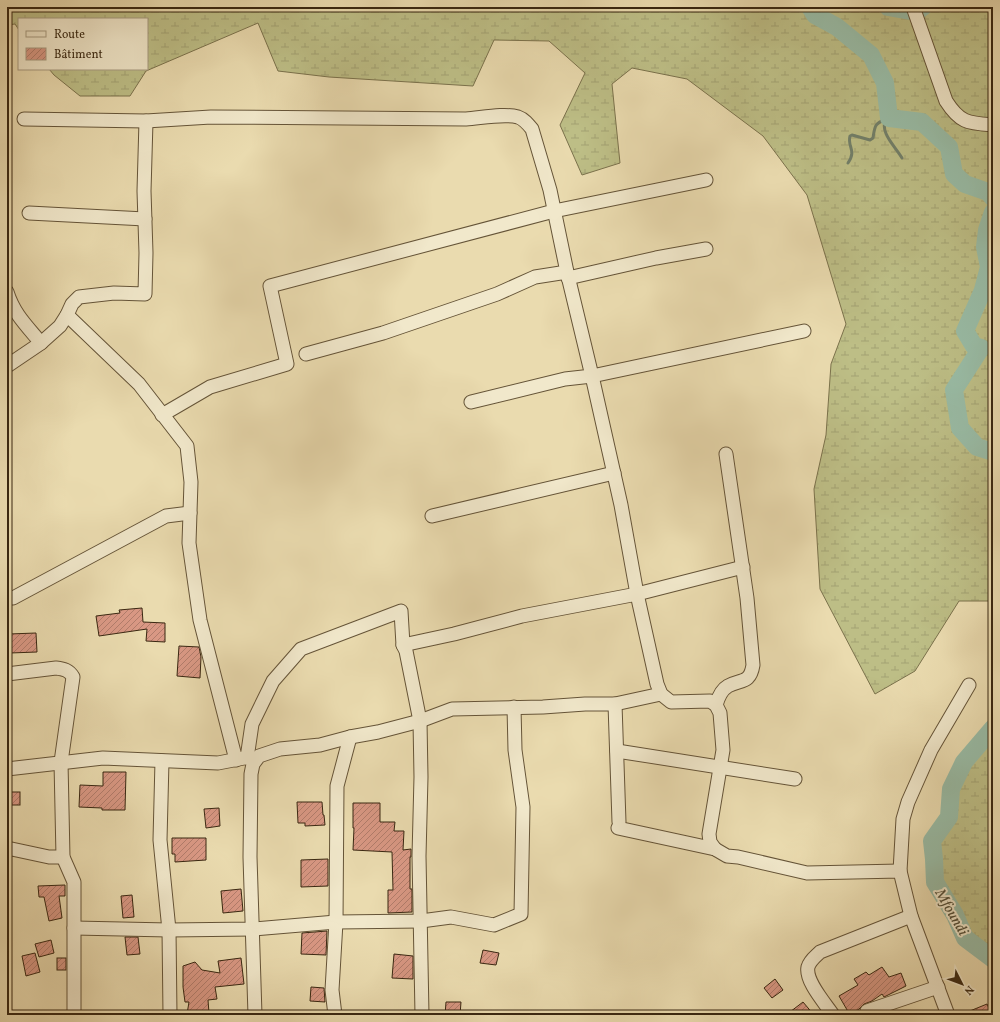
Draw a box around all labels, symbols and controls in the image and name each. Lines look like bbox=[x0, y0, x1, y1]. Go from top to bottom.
legend bbox=[18, 18, 148, 70]
text: Route bbox=[54, 27, 85, 43]
text: Bâtiment bbox=[54, 47, 103, 63]
water label: Mfoundi bbox=[928, 885, 973, 940]
north arrow bbox=[942, 964, 982, 1004]
text: N bbox=[960, 982, 977, 998]

